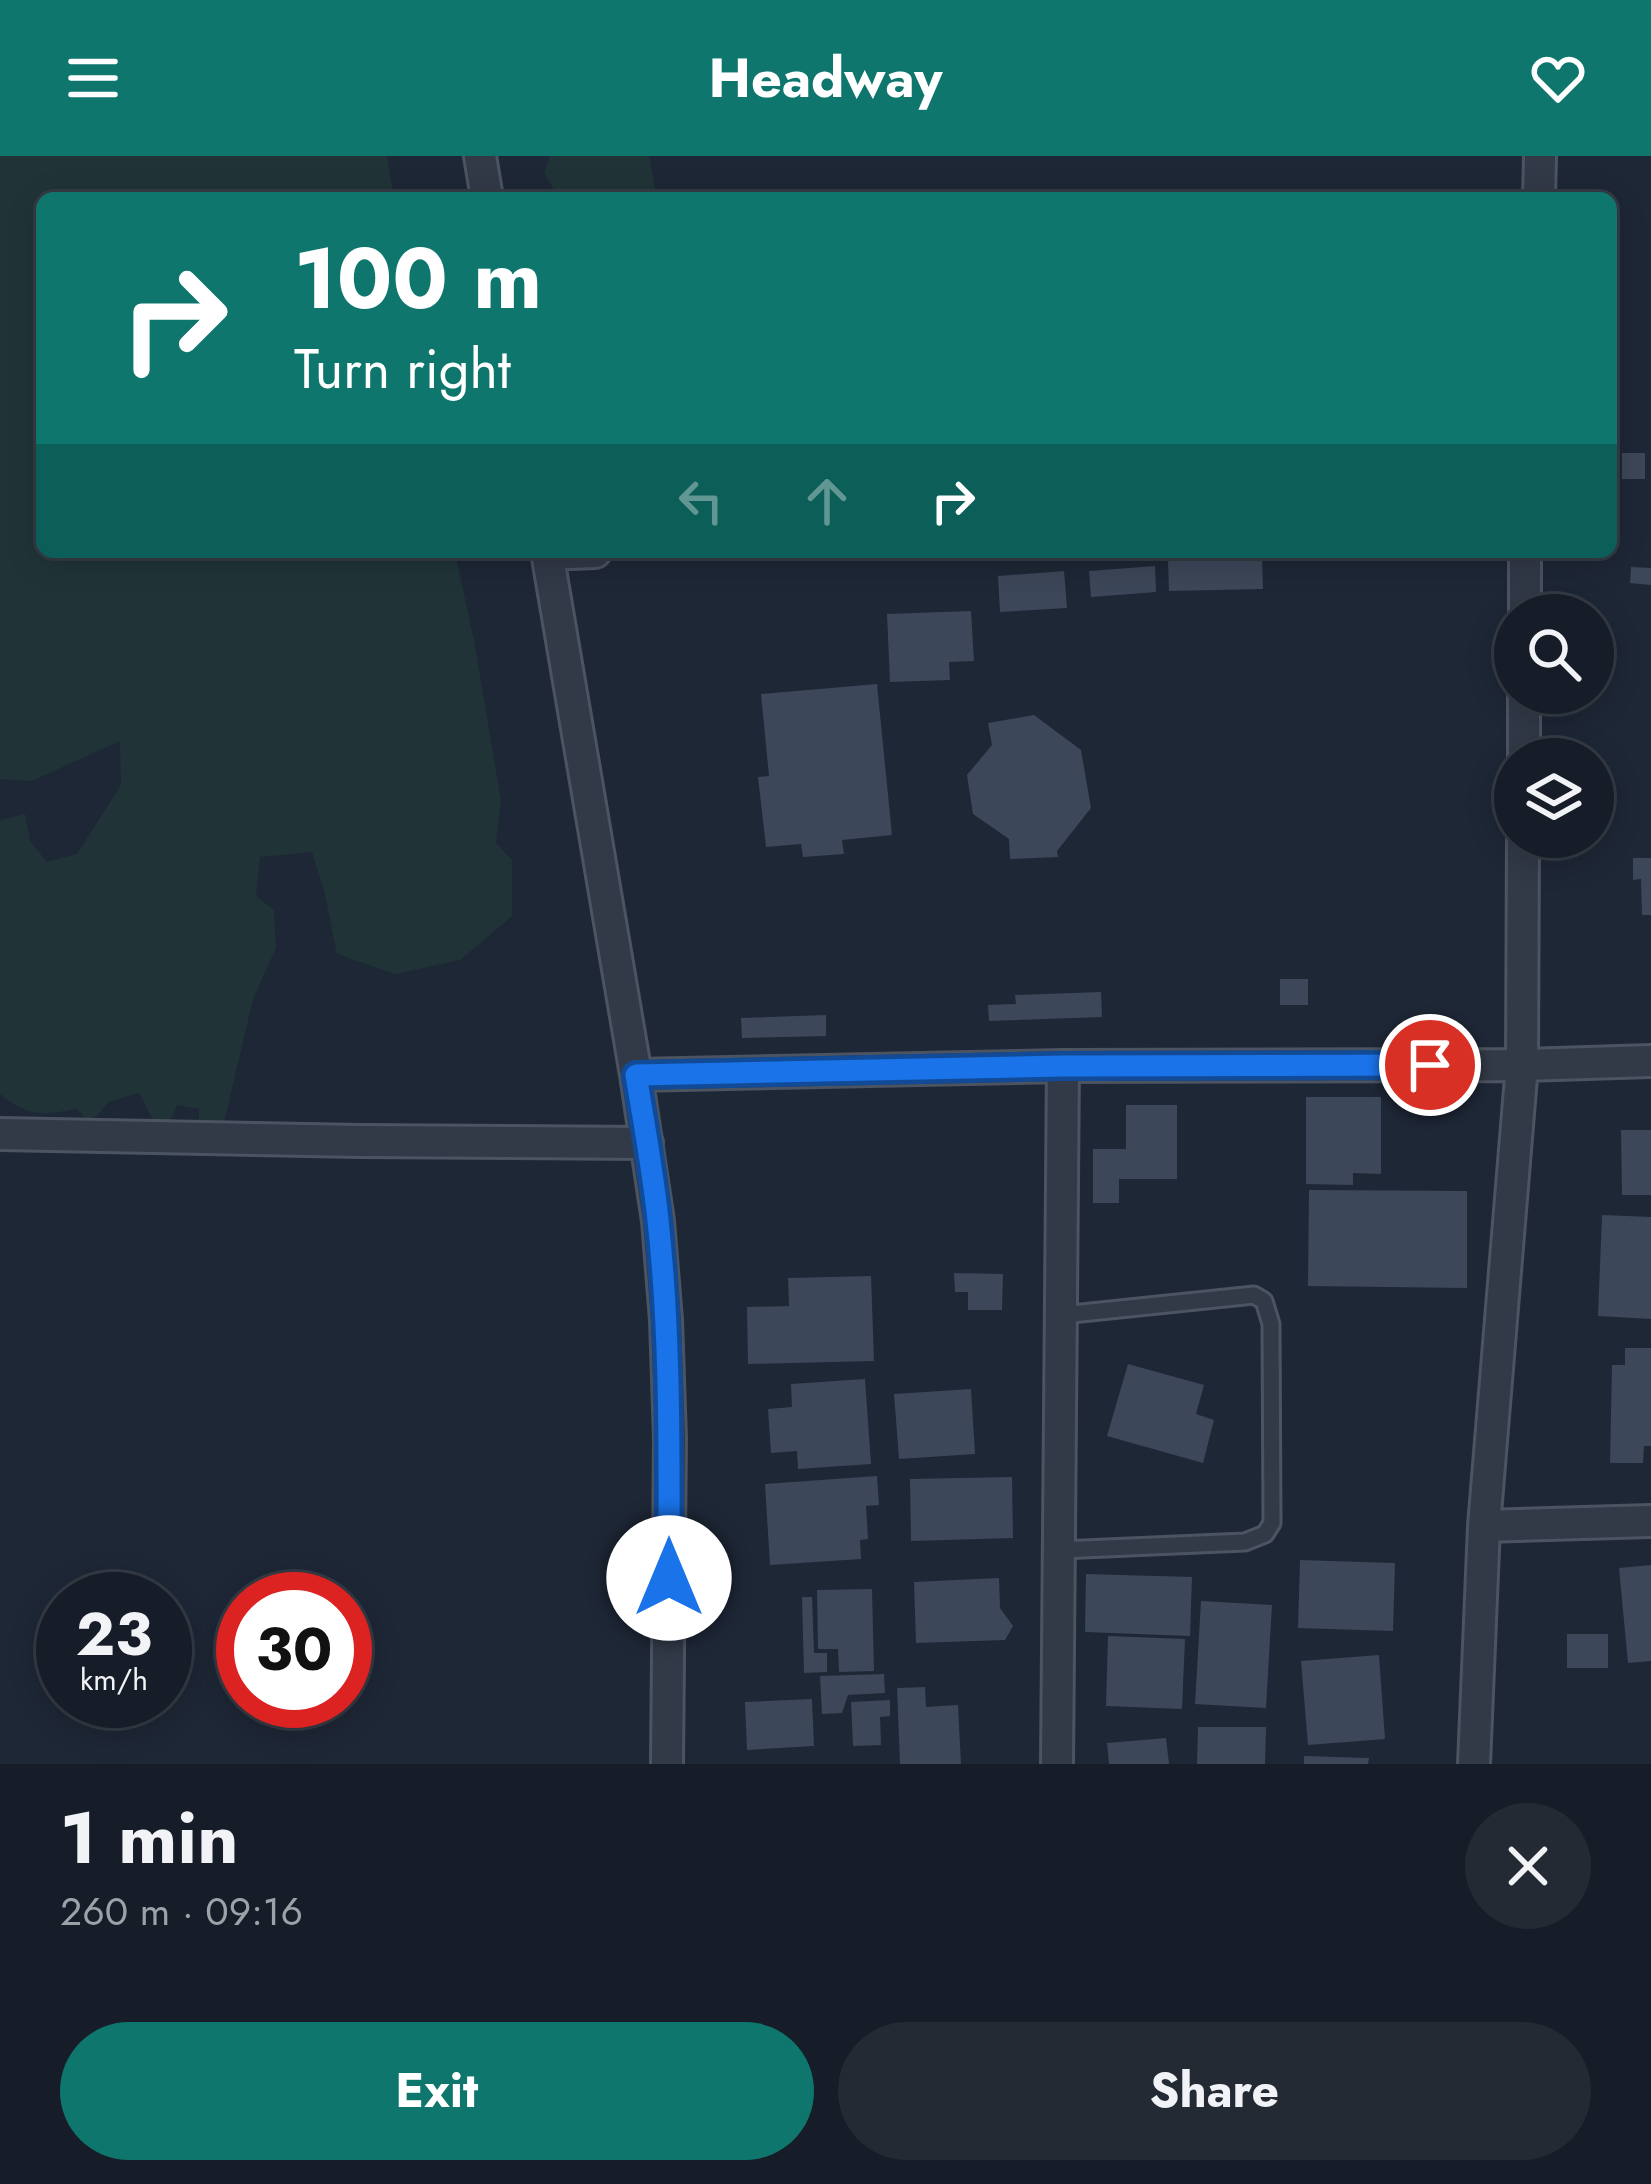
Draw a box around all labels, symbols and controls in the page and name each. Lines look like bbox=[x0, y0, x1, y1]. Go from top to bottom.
text: Headway bbox=[709, 39, 942, 117]
icon: menu bbox=[60, 45, 126, 111]
icon: heart bbox=[1525, 45, 1591, 111]
text: 100 m bbox=[294, 218, 542, 340]
icon: right bbox=[96, 240, 252, 396]
text: Turn right bbox=[294, 330, 511, 408]
icon: left bbox=[668, 468, 734, 534]
icon: ahead bbox=[794, 468, 860, 534]
icon: right bbox=[920, 468, 986, 534]
map controls bbox=[1494, 594, 1614, 858]
button: search bbox=[1494, 594, 1614, 714]
button: layers bbox=[1494, 738, 1614, 858]
pin bbox=[1379, 1014, 1481, 1116]
icon: arrive bbox=[1397, 1032, 1463, 1098]
position arrow bbox=[606, 1515, 732, 1641]
speed limit sign: 30 bbox=[216, 1572, 372, 1728]
text: 23 bbox=[76, 1591, 152, 1678]
text: km/h bbox=[80, 1658, 148, 1701]
text: 1 min bbox=[60, 1786, 239, 1890]
button: close bbox=[1465, 1803, 1591, 1929]
text: 260 m · 09:16 bbox=[60, 1883, 303, 1940]
button: Exit bbox=[60, 2022, 814, 2160]
button: Share bbox=[838, 2022, 1591, 2160]

